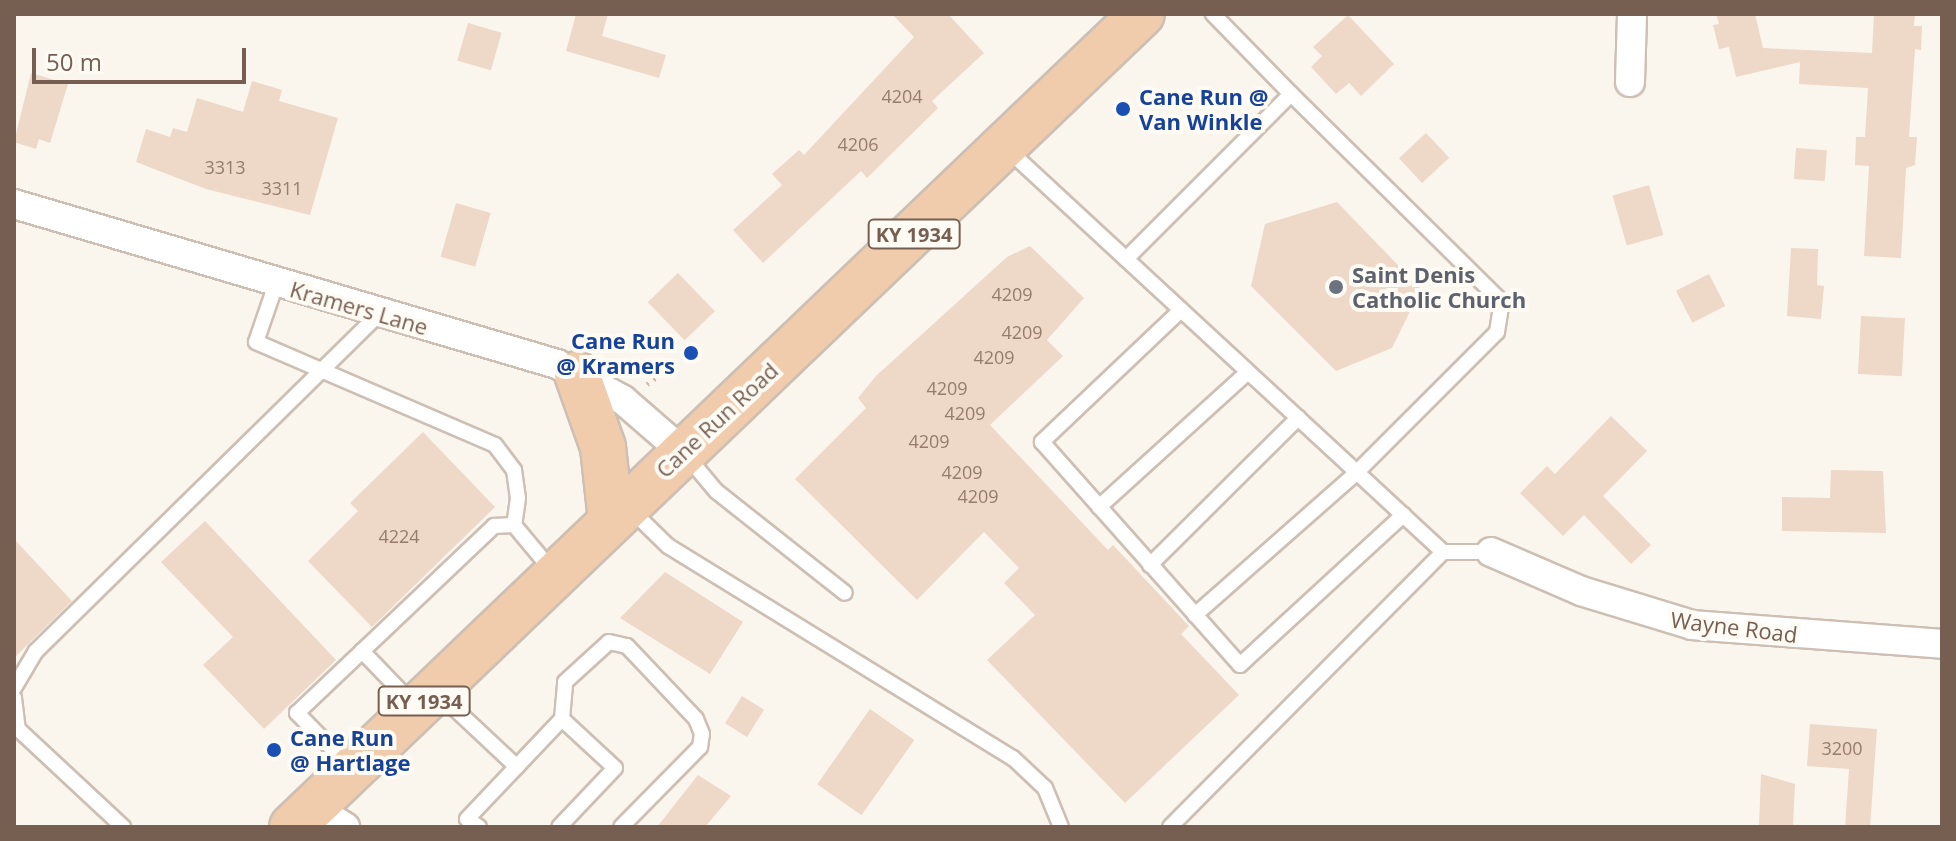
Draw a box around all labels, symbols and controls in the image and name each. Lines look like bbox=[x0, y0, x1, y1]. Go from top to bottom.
scale bar bbox=[36, 32, 250, 82]
text: 50 m bbox=[46, 45, 102, 78]
place label: Cane Run @ Van Winkle bbox=[1139, 83, 1268, 134]
house number: 4204 bbox=[881, 85, 923, 107]
marker: Cane Run @ Van Winkle bbox=[1114, 100, 1132, 118]
house number: 4206 bbox=[837, 133, 879, 155]
house number: 3313 bbox=[204, 156, 246, 178]
house number: 3311 bbox=[261, 177, 303, 199]
road number: KY 1934 bbox=[866, 218, 962, 250]
place label: Saint Denis Catholic Church bbox=[1352, 261, 1526, 312]
street label: Kramers Lane bbox=[287, 276, 431, 340]
marker: Saint Denis Catholic Church bbox=[1327, 278, 1345, 296]
house number: 4209 bbox=[991, 283, 1033, 305]
house number: 4209 bbox=[1001, 321, 1043, 343]
place label: Cane Run @ Kramers bbox=[556, 327, 675, 378]
marker: Cane Run @ Kramers bbox=[682, 344, 700, 362]
house number: 4209 bbox=[973, 346, 1015, 368]
street label: Cane Run Road bbox=[651, 357, 783, 483]
house number: 4209 bbox=[926, 377, 968, 399]
house number: 4209 bbox=[944, 402, 986, 424]
house number: 4209 bbox=[908, 430, 950, 452]
house number: 4209 bbox=[941, 461, 983, 483]
house number: 4209 bbox=[957, 485, 999, 507]
house number: 4224 bbox=[378, 525, 420, 547]
street label: Wayne Road bbox=[1669, 606, 1799, 648]
road number: KY 1934 bbox=[376, 685, 472, 717]
place label: Cane Run @ Hartlage bbox=[290, 724, 411, 776]
house number: 3200 bbox=[1821, 737, 1863, 759]
marker: Cane Run @ Hartlage bbox=[265, 741, 283, 759]

